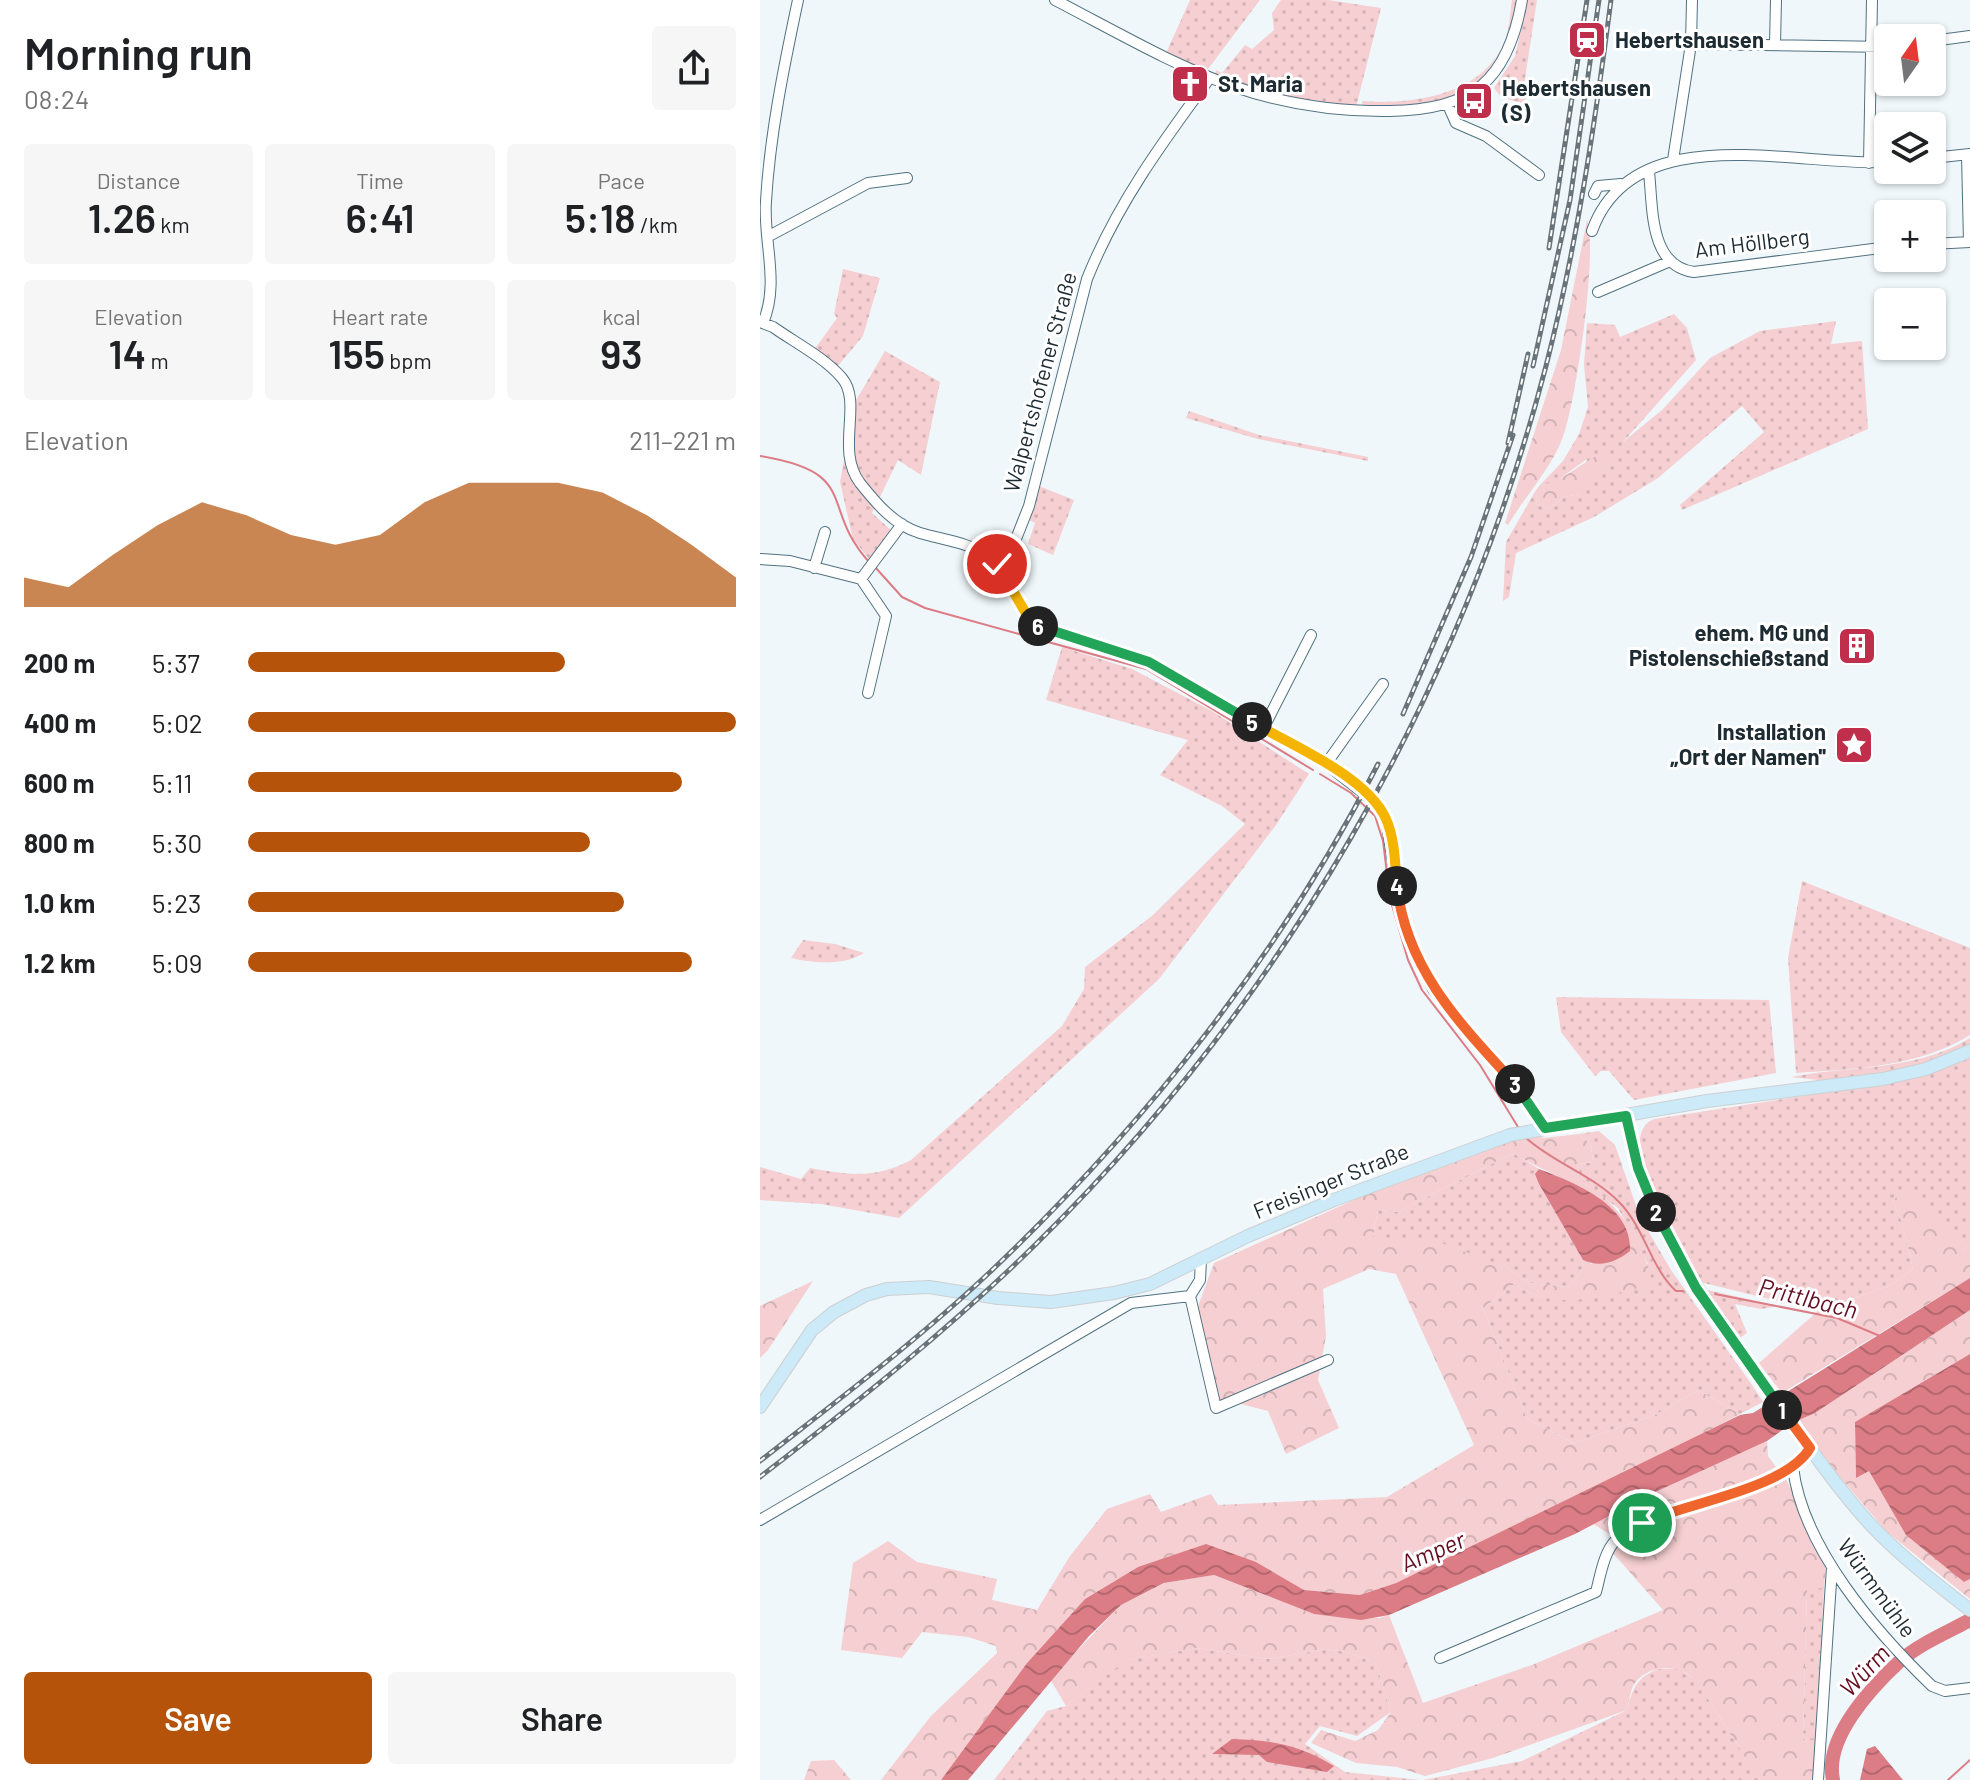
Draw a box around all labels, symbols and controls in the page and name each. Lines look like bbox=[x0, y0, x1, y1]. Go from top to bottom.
station icon: Hebertshausen bbox=[1566, 19, 1608, 61]
north arrow bbox=[1874, 24, 1946, 96]
map controls bbox=[1874, 24, 1946, 360]
text: Morning run bbox=[24, 26, 253, 79]
button: share bbox=[652, 26, 736, 110]
place label: Hebertshausen bbox=[1615, 26, 1764, 52]
church icon: St. Maria bbox=[1169, 63, 1211, 105]
place label: St. Maria bbox=[1218, 70, 1303, 96]
place label: Hebertshausen (S) bbox=[1501, 74, 1651, 125]
bus stop icon: Hebertshausen (S) bbox=[1453, 80, 1495, 122]
text: 08:24 bbox=[24, 83, 89, 114]
button: layers bbox=[1874, 112, 1946, 184]
text: Distance bbox=[97, 167, 181, 193]
text: Time bbox=[356, 167, 404, 193]
text: Pace bbox=[598, 167, 645, 193]
text: 1.26 bbox=[88, 193, 156, 241]
text: 6:41 bbox=[345, 193, 415, 241]
text: 5:18 bbox=[565, 193, 636, 241]
button: + bbox=[1874, 200, 1946, 272]
text: km bbox=[156, 211, 190, 237]
text: /km bbox=[636, 211, 678, 237]
street label: Am Höllberg bbox=[1693, 222, 1811, 262]
street label: Walpertshofener Straße bbox=[997, 269, 1081, 495]
button: − bbox=[1874, 288, 1946, 360]
text: Elevation bbox=[94, 303, 183, 329]
text: Heart rate bbox=[332, 303, 428, 329]
text: kcal bbox=[602, 303, 641, 329]
text: 14 bbox=[109, 329, 146, 377]
text: 155 bbox=[328, 329, 385, 377]
text: 93 bbox=[600, 329, 642, 377]
text: m bbox=[146, 347, 169, 373]
text: bpm bbox=[385, 347, 432, 373]
text: Elevation bbox=[24, 424, 129, 455]
text: 211–221 m bbox=[629, 424, 736, 455]
pin bbox=[963, 530, 1031, 598]
icon: check bbox=[975, 542, 1019, 586]
pin: 6 bbox=[1018, 606, 1058, 646]
text: 6 bbox=[1032, 613, 1044, 639]
place label: ehem. MG und Pistolenschießstand bbox=[1629, 619, 1829, 670]
building icon: ehem. MG und Pistolenschießstand bbox=[1836, 625, 1878, 667]
text: 200 m bbox=[24, 647, 95, 678]
text: 5:37 bbox=[152, 647, 200, 678]
pin: 5 bbox=[1232, 702, 1272, 742]
text: 400 m bbox=[24, 707, 96, 738]
text: 5:02 bbox=[152, 707, 203, 738]
text: 5 bbox=[1246, 709, 1258, 735]
place label: Installation „Ort der Namen'' bbox=[1670, 718, 1826, 769]
place icon: Installation „Ort der Namen'' bbox=[1833, 724, 1875, 766]
text: 600 m bbox=[24, 767, 95, 798]
text: 5:11 bbox=[152, 767, 192, 798]
text: 800 m bbox=[24, 827, 95, 858]
text: 5:30 bbox=[152, 827, 202, 858]
pin: 4 bbox=[1377, 866, 1417, 906]
text: 4 bbox=[1390, 873, 1404, 899]
text: 1.0 km bbox=[24, 887, 95, 918]
text: 5:23 bbox=[152, 887, 201, 918]
text: 1.2 km bbox=[24, 947, 96, 978]
text: 5:09 bbox=[152, 947, 202, 978]
pin: 3 bbox=[1495, 1064, 1535, 1104]
text: 3 bbox=[1509, 1071, 1521, 1097]
street label: Freisinger Straße bbox=[1249, 1137, 1412, 1223]
pin: 2 bbox=[1636, 1192, 1676, 1232]
text: 2 bbox=[1650, 1199, 1662, 1225]
water label: Prittlbach bbox=[1756, 1271, 1861, 1324]
pin: 1 bbox=[1762, 1390, 1802, 1430]
text: 1 bbox=[1778, 1397, 1786, 1423]
pin bbox=[1608, 1489, 1676, 1557]
icon: arrive bbox=[1620, 1501, 1664, 1545]
water label: Amper bbox=[1396, 1524, 1470, 1577]
street label: Würmmühle bbox=[1833, 1533, 1922, 1642]
water label: Würm bbox=[1833, 1638, 1895, 1702]
button: Save bbox=[24, 1672, 372, 1764]
button: Share bbox=[388, 1672, 736, 1764]

